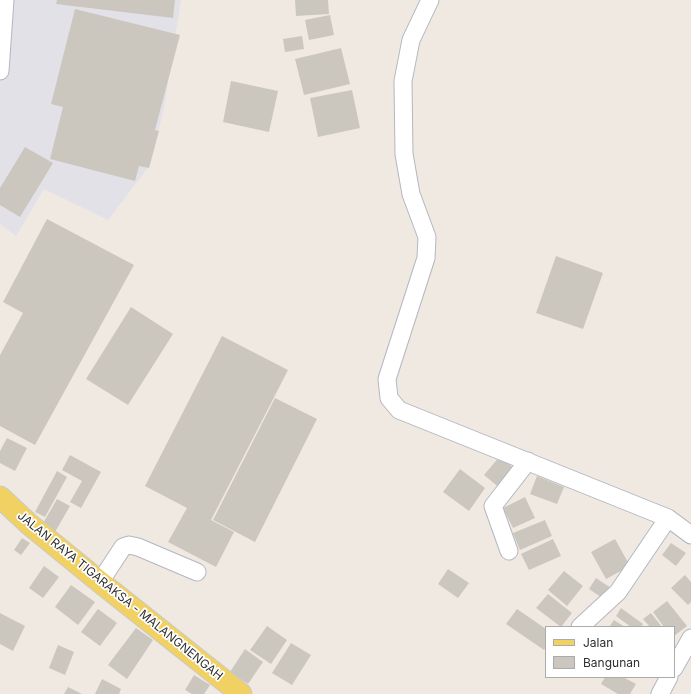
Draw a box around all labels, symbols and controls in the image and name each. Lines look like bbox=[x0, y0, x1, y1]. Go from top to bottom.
street label: JALAN RAYA TIGARAKSA - MALANGNENGAH bbox=[14, 509, 226, 683]
legend bbox=[545, 626, 675, 678]
text: Jalan bbox=[583, 635, 613, 650]
text: Bangunan bbox=[583, 655, 640, 670]

